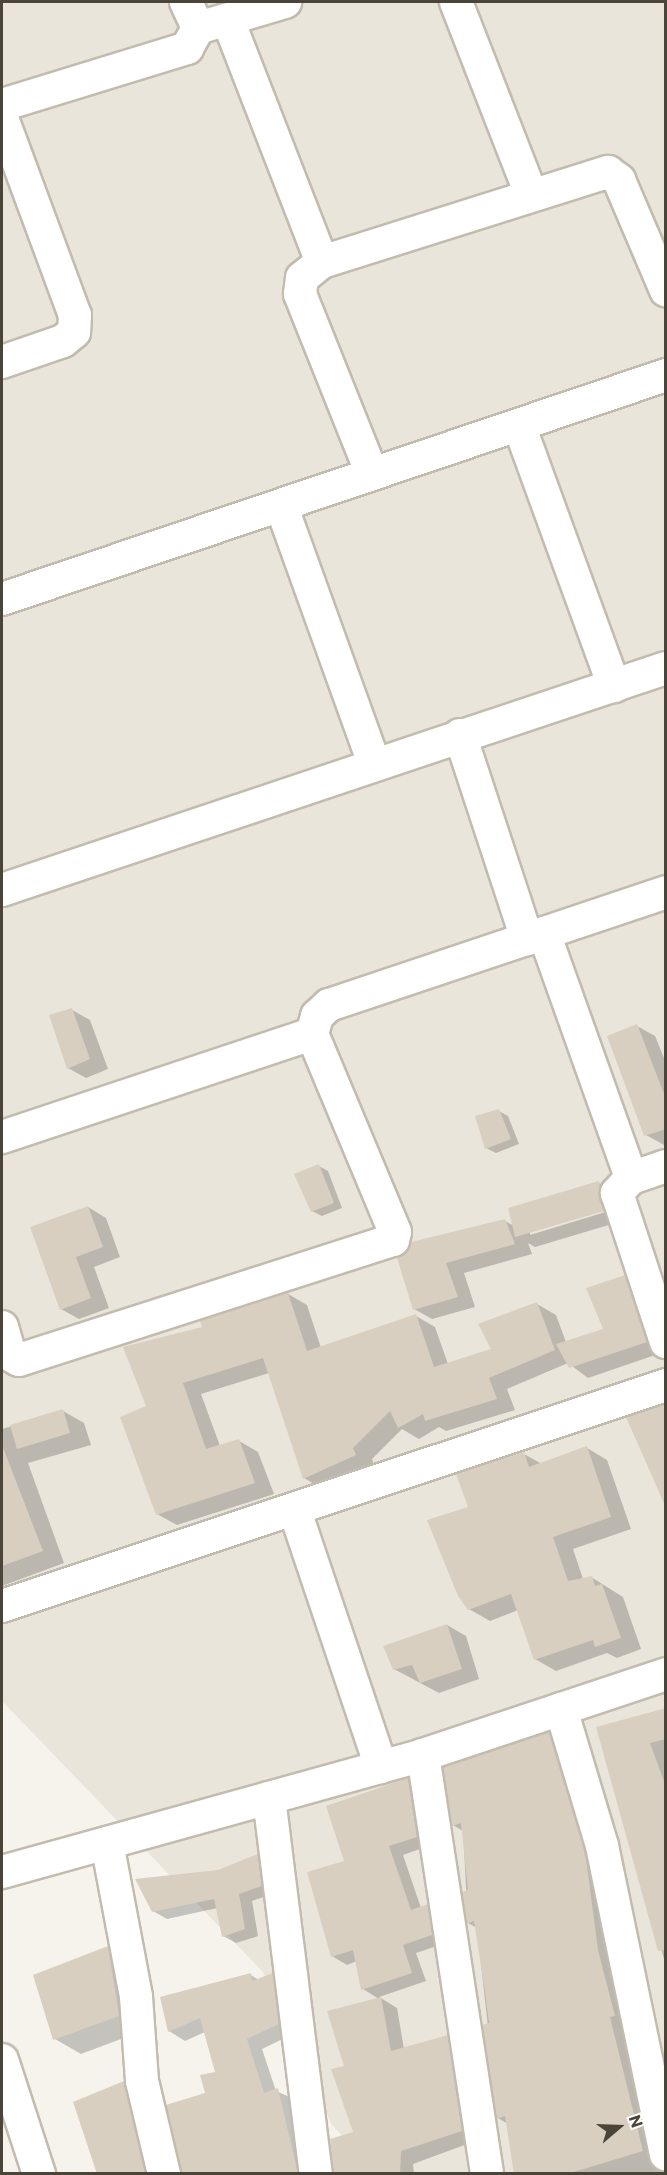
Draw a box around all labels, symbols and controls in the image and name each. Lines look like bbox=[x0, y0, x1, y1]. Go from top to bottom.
north arrow bbox=[589, 2097, 649, 2157]
text: N bbox=[626, 2112, 647, 2130]

